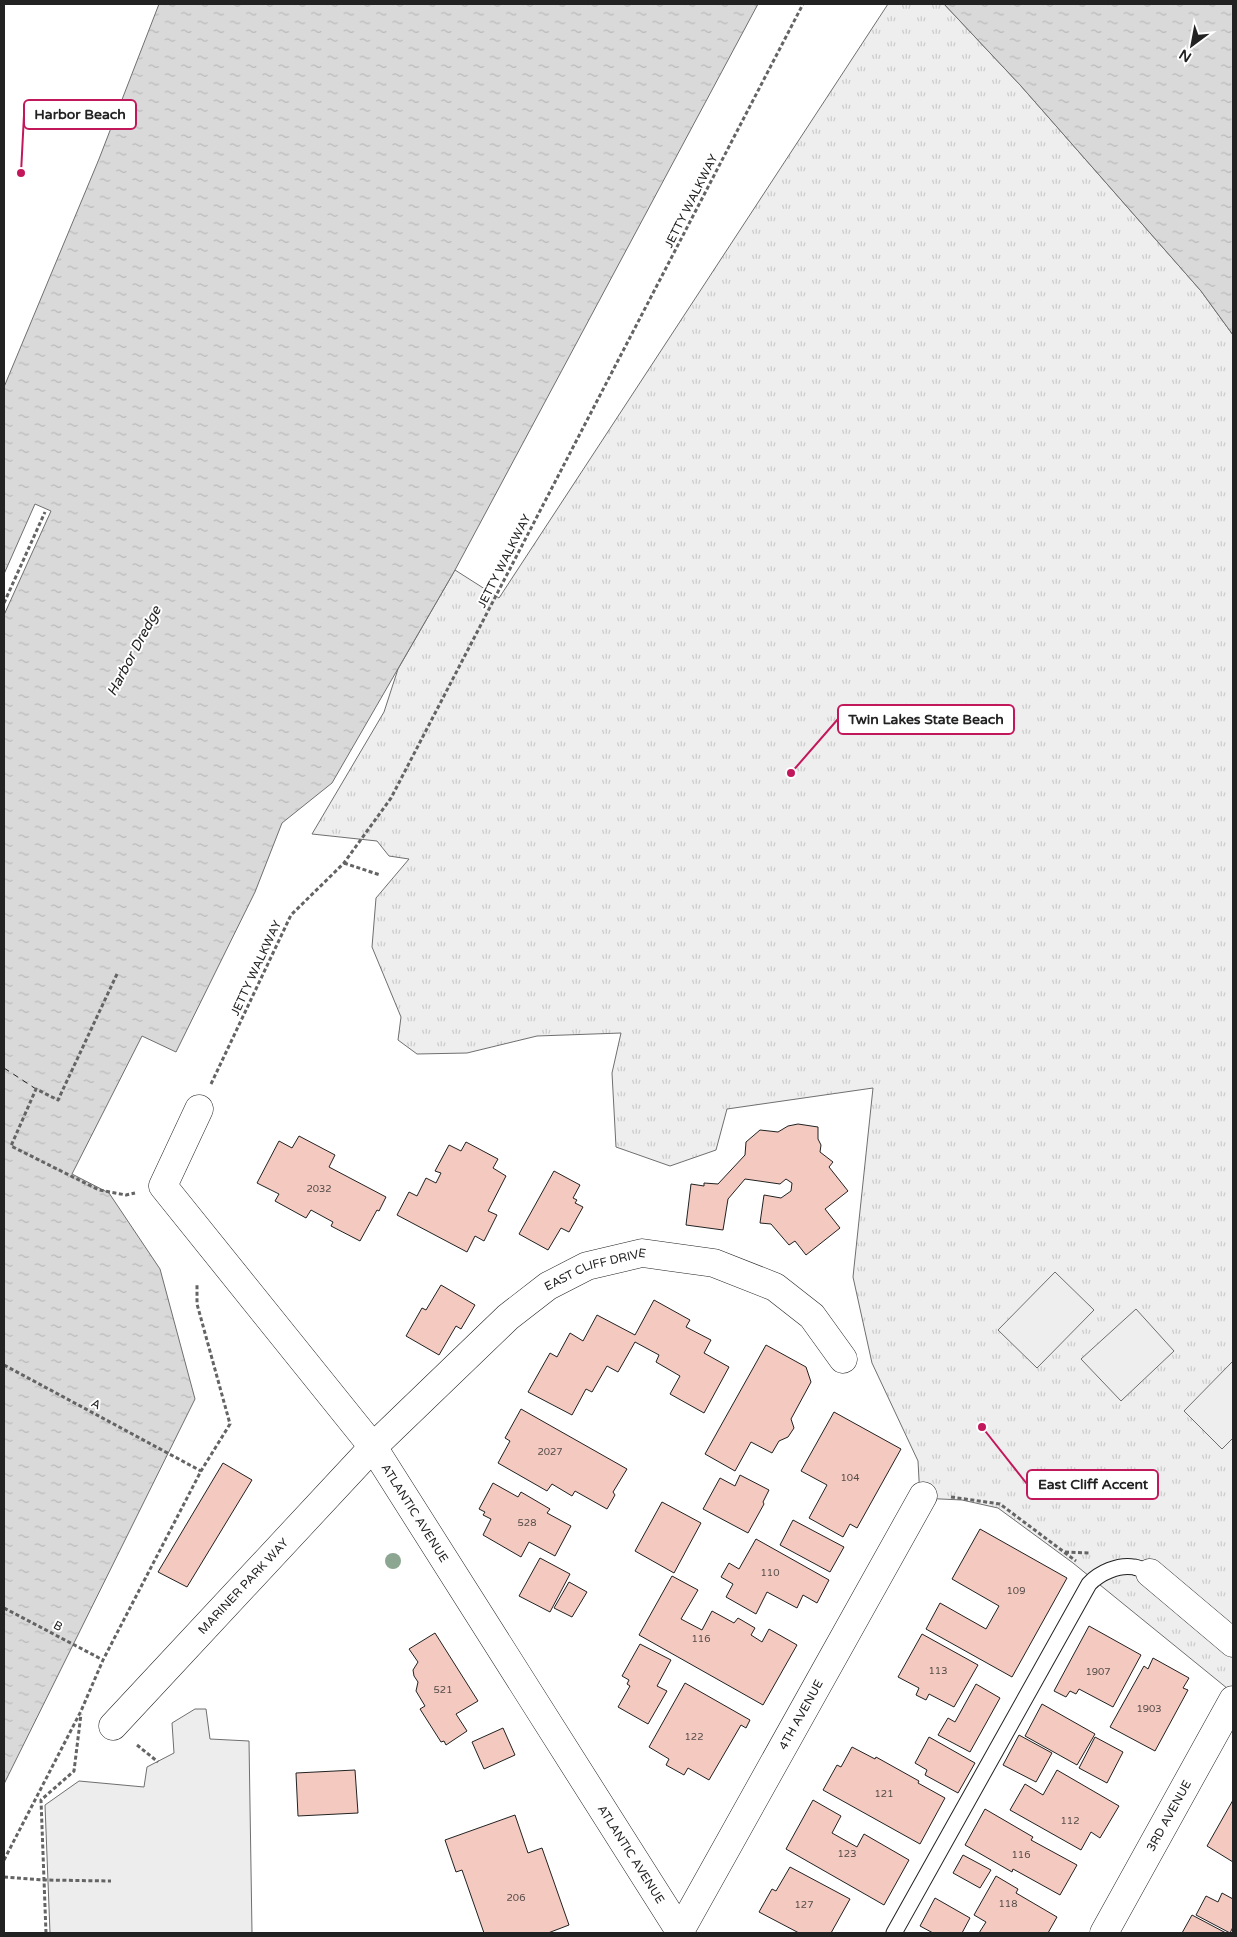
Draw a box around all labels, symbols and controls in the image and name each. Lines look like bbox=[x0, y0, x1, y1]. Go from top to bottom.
north arrow bbox=[1167, 20, 1217, 70]
text: N bbox=[1176, 45, 1195, 66]
callout: Harbor Beach bbox=[24, 100, 136, 129]
text: Harbor Beach bbox=[34, 106, 126, 123]
street label: JETTY WALKWAY bbox=[661, 152, 721, 250]
street label: JETTY WALKWAY bbox=[474, 512, 534, 610]
water label: Harbor Dredge bbox=[103, 602, 165, 699]
callout: Twin Lakes State Beach bbox=[838, 705, 1014, 734]
text: Twin Lakes State Beach bbox=[847, 711, 1004, 728]
street label: JETTY WALKWAY bbox=[228, 918, 284, 1018]
house number: 2032 bbox=[306, 1183, 332, 1195]
street label: EAST CLIFF DRIVE bbox=[542, 1246, 647, 1294]
street label: A bbox=[89, 1396, 103, 1412]
house number: 2027 bbox=[537, 1446, 563, 1458]
street label: ATLANTIC AVENUE bbox=[378, 1461, 451, 1565]
callout: East Cliff Accent bbox=[1027, 1470, 1158, 1499]
house number: 104 bbox=[841, 1472, 859, 1484]
text: East Cliff Accent bbox=[1038, 1476, 1149, 1493]
house number: 528 bbox=[518, 1517, 536, 1529]
street label: MARINER PARK WAY bbox=[195, 1535, 291, 1637]
house number: 110 bbox=[761, 1567, 779, 1579]
house number: 109 bbox=[1007, 1585, 1025, 1597]
street label: B bbox=[51, 1618, 65, 1634]
house number: 116 bbox=[692, 1633, 710, 1645]
house number: 113 bbox=[929, 1665, 947, 1677]
house number: 1907 bbox=[1085, 1666, 1111, 1678]
street label: 4TH AVENUE bbox=[776, 1677, 826, 1752]
house number: 521 bbox=[434, 1684, 452, 1696]
house number: 1903 bbox=[1136, 1703, 1162, 1715]
house number: 122 bbox=[685, 1731, 703, 1743]
street label: 3RD AVENUE bbox=[1144, 1777, 1194, 1854]
house number: 121 bbox=[875, 1788, 893, 1800]
street label: ATLANTIC AVENUE bbox=[595, 1802, 668, 1906]
house number: 112 bbox=[1061, 1815, 1079, 1827]
house number: 123 bbox=[838, 1848, 856, 1860]
house number: 116 bbox=[1012, 1849, 1030, 1861]
house number: 206 bbox=[507, 1892, 525, 1904]
house number: 118 bbox=[999, 1898, 1017, 1910]
house number: 127 bbox=[795, 1899, 813, 1911]

